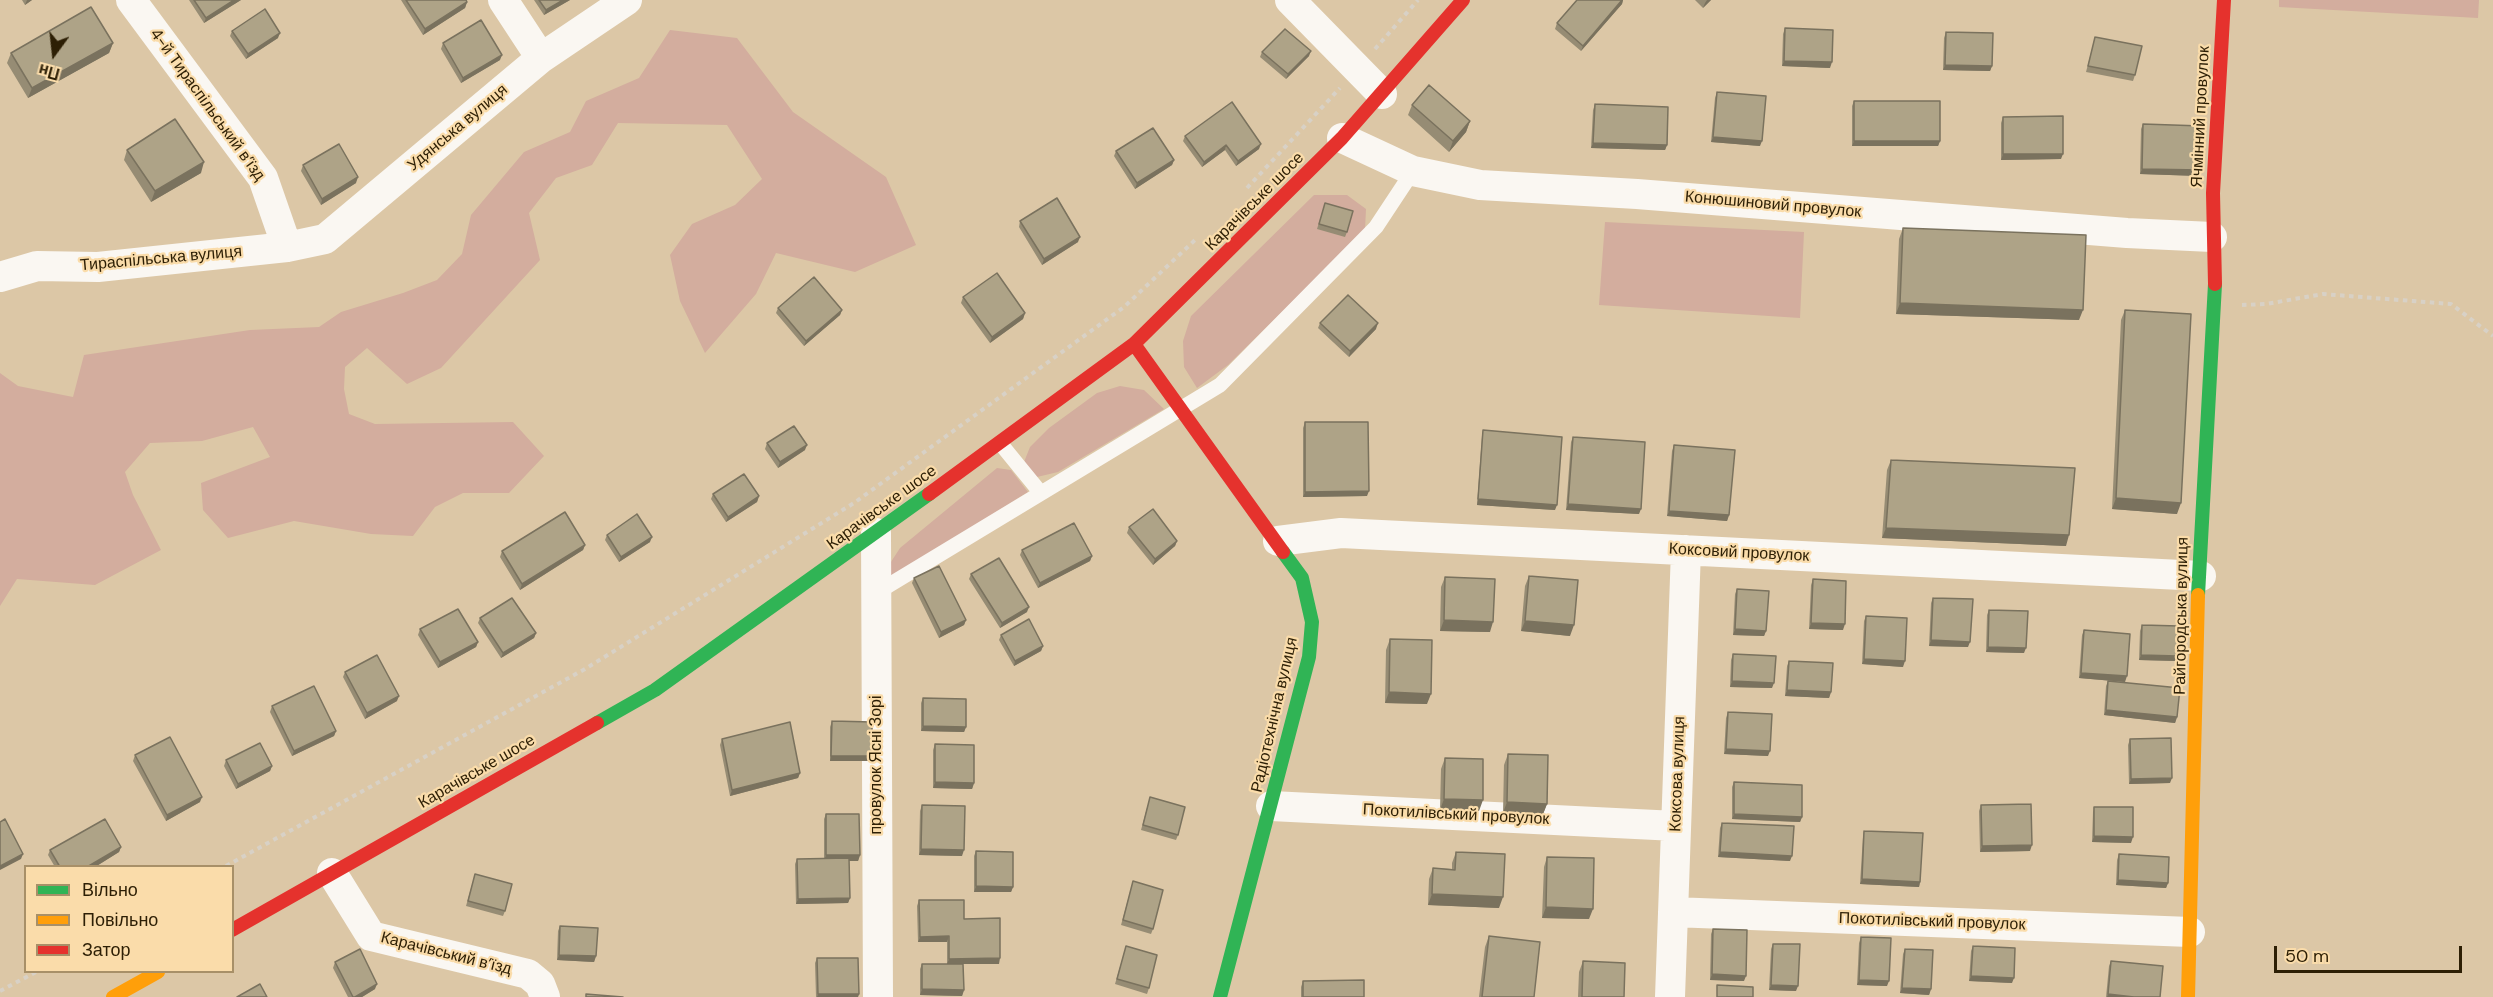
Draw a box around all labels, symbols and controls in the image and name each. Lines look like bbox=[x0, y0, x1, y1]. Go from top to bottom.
north arrow bbox=[24, 24, 84, 84]
street label: 4-й Тираспільський в’їзд bbox=[145, 25, 269, 185]
street label: Ячмінний провулок bbox=[2188, 46, 2214, 188]
text: Пн bbox=[36, 59, 62, 85]
street label: Удянська вулиця bbox=[404, 81, 512, 175]
street label: Карачівське шосе bbox=[1202, 149, 1308, 255]
street label: Конюшиновий провулок bbox=[1684, 188, 1862, 222]
street label: Тираспільська вулиця bbox=[79, 242, 243, 276]
street label: Карачівське шосе bbox=[823, 462, 941, 554]
street label: Райгородська вулиця bbox=[2171, 537, 2193, 695]
street label: Коксовий провулок bbox=[1668, 540, 1810, 566]
street label: Радіотехнічна вулиця bbox=[1248, 635, 1302, 795]
street label: провулок Ясні Зорі bbox=[867, 695, 887, 835]
street label: Коксова вулиця bbox=[1666, 716, 1690, 832]
street label: Карачівське шосе bbox=[415, 731, 539, 813]
street label: Покотилівський провулок bbox=[1362, 801, 1550, 829]
legend bbox=[24, 865, 234, 973]
text: Вільно bbox=[82, 878, 138, 902]
text: Повільно bbox=[82, 908, 158, 932]
street label: Покотилівський провулок bbox=[1838, 909, 2026, 935]
street label: Карачівський в’їзд bbox=[379, 928, 513, 980]
scale bar bbox=[2277, 934, 2464, 972]
text: Затор bbox=[82, 938, 131, 962]
text: 50 m bbox=[2285, 944, 2329, 968]

